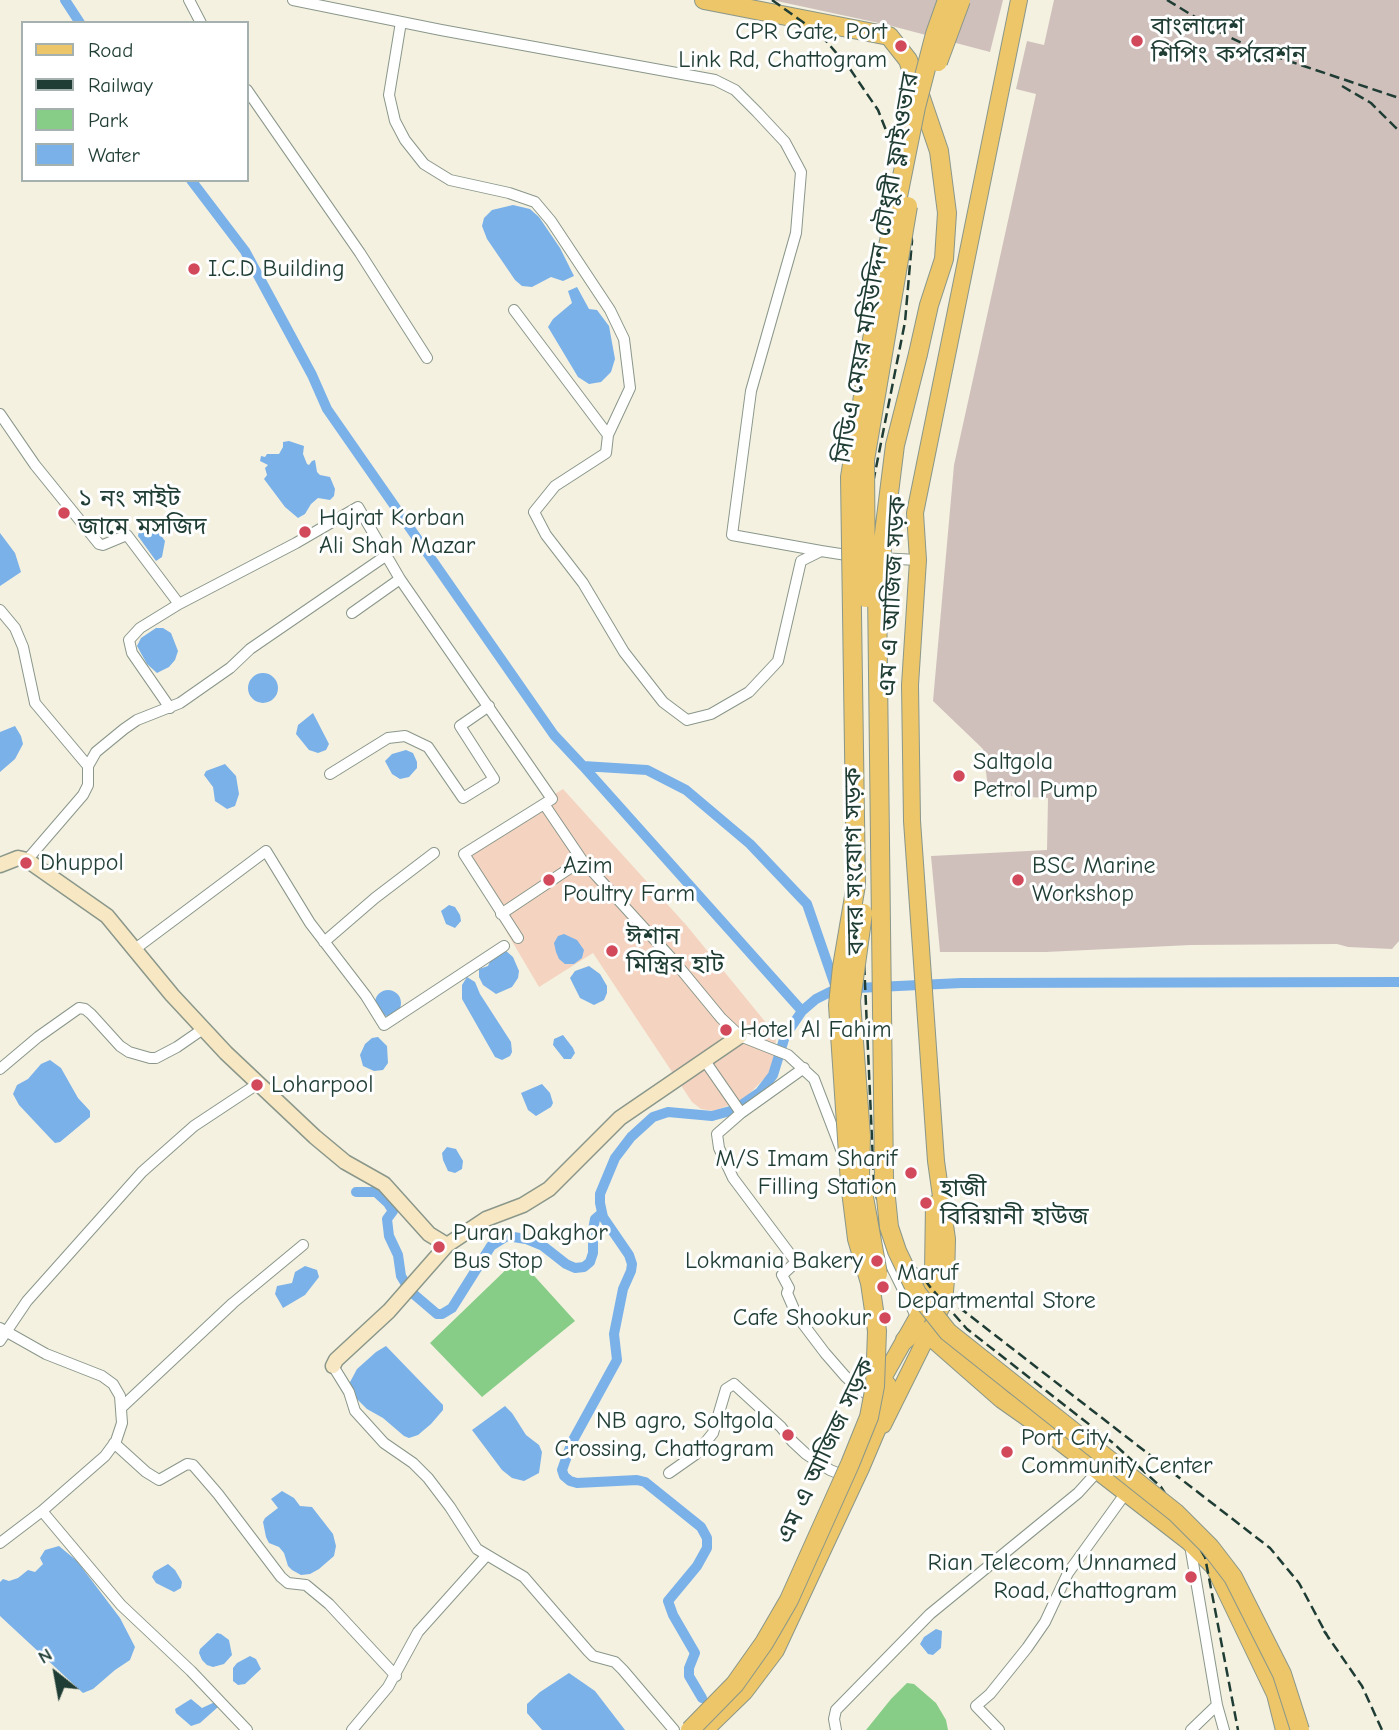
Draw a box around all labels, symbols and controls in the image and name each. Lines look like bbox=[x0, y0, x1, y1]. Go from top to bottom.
place label: বাংলাদেশ শিপিং কর্পরেশন bbox=[1151, 13, 1306, 69]
place label: CPR Gate, Port Link Rd, Chattogram bbox=[678, 18, 887, 74]
legend bbox=[21, 21, 248, 182]
marker: বাংলাদেশ শিপিং কর্পরেশন bbox=[1129, 33, 1145, 49]
text: Road bbox=[88, 38, 133, 62]
marker: CPR Gate, Port Link Rd, Chattogram bbox=[893, 38, 909, 54]
street label: সিডিএ মেয়র মহিউদ্দিন চৌধুরী ফ্লাইওভার bbox=[828, 71, 926, 465]
text: Railway bbox=[88, 73, 153, 97]
text: Park bbox=[88, 108, 128, 132]
text: Water bbox=[88, 143, 140, 167]
place label: I.C.D Building bbox=[208, 255, 345, 283]
marker: I.C.D Building bbox=[186, 261, 202, 277]
place label: ১ নং সাইট জামে মসজিদ bbox=[78, 485, 206, 541]
street label: এম এ আজিজ সড়ক bbox=[873, 495, 913, 697]
place label: Hajrat Korban Ali Shah Mazar bbox=[319, 504, 475, 560]
marker: ১ নং সাইট জামে মসজিদ bbox=[56, 505, 72, 521]
marker: Hajrat Korban Ali Shah Mazar bbox=[297, 524, 313, 540]
place label: Saltgola Petrol Pump bbox=[973, 748, 1098, 804]
street label: বন্দর সংযোগ সড়ক bbox=[839, 767, 871, 955]
marker: Saltgola Petrol Pump bbox=[951, 768, 967, 784]
place label: Dhuppol bbox=[40, 849, 124, 877]
place label: Azim Poultry Farm bbox=[563, 852, 695, 908]
place label: BSC Marine Workshop bbox=[1032, 852, 1156, 908]
marker: Dhuppol bbox=[18, 855, 34, 871]
marker: Azim Poultry Farm bbox=[541, 872, 557, 888]
marker: BSC Marine Workshop bbox=[1010, 872, 1026, 888]
place label: ঈশান মিস্ত্রির হাট bbox=[626, 923, 724, 979]
marker: ঈশান মিস্ত্রির হাট bbox=[604, 943, 620, 959]
place label: Hotel Al Fahim bbox=[740, 1016, 892, 1044]
marker: Hotel Al Fahim bbox=[718, 1022, 734, 1038]
place label: Loharpool bbox=[271, 1071, 373, 1099]
marker: Loharpool bbox=[249, 1077, 265, 1093]
place label: M/S Imam Sharif Filling Station bbox=[715, 1145, 897, 1201]
marker: M/S Imam Sharif Filling Station bbox=[903, 1165, 919, 1181]
place label: হাজী বিরিয়ানী হাউজ bbox=[940, 1175, 1089, 1231]
marker: হাজী বিরিয়ানী হাউজ bbox=[918, 1195, 934, 1211]
place label: Puran Dakghor Bus Stop bbox=[453, 1219, 608, 1275]
marker: Puran Dakghor Bus Stop bbox=[431, 1239, 447, 1255]
place label: Lokmania Bakery bbox=[685, 1247, 863, 1275]
marker: Lokmania Bakery bbox=[869, 1253, 885, 1269]
place label: Maruf Departmental Store bbox=[897, 1259, 1096, 1315]
marker: Maruf Departmental Store bbox=[875, 1279, 891, 1295]
place label: Cafe Shookur bbox=[733, 1304, 871, 1332]
marker: Cafe Shookur bbox=[877, 1310, 893, 1326]
street label: এম এ আজিজ সড়ক bbox=[771, 1354, 881, 1548]
place label: NB agro, Soltgola Crossing, Chattogram bbox=[555, 1407, 774, 1463]
place label: Port City Community Center bbox=[1021, 1424, 1212, 1480]
marker: NB agro, Soltgola Crossing, Chattogram bbox=[780, 1427, 796, 1443]
marker: Port City Community Center bbox=[999, 1444, 1015, 1460]
place label: Rian Telecom, Unnamed Road, Chattogram bbox=[927, 1549, 1177, 1605]
marker: Rian Telecom, Unnamed Road, Chattogram bbox=[1183, 1569, 1199, 1585]
north arrow bbox=[21, 1639, 91, 1709]
text: N bbox=[34, 1643, 56, 1669]

